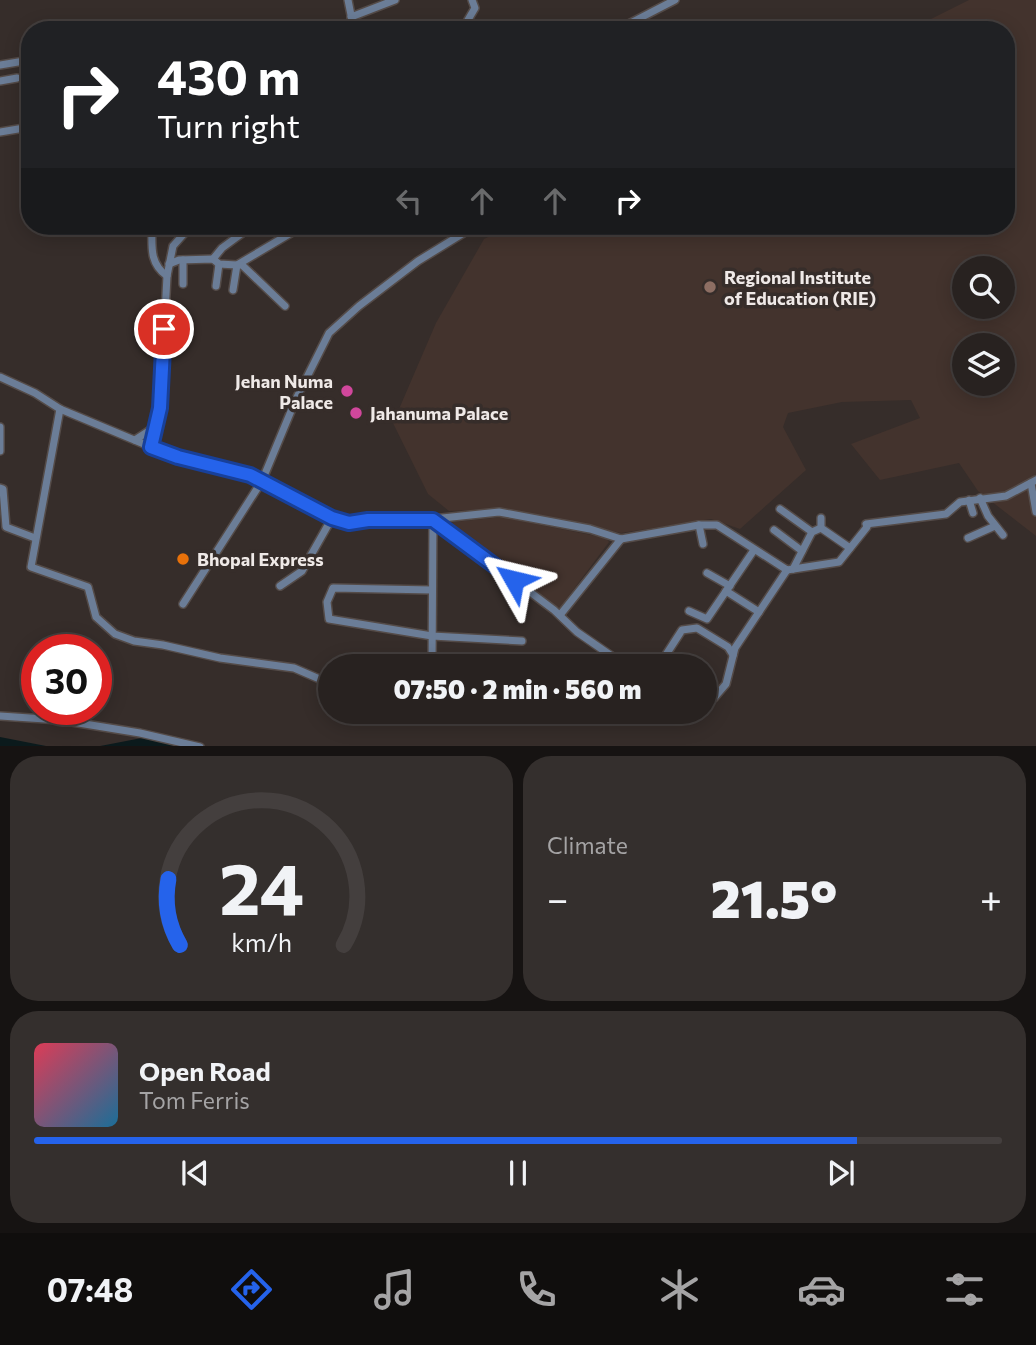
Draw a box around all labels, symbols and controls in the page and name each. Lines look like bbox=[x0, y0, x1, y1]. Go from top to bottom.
text: 430 m bbox=[157, 45, 300, 105]
icon: right bbox=[42, 49, 133, 140]
text: Turn right bbox=[157, 105, 300, 145]
icon: left bbox=[390, 182, 428, 220]
icon: ahead bbox=[463, 182, 501, 220]
icon: ahead bbox=[536, 182, 574, 220]
icon: right bbox=[609, 182, 647, 220]
map controls bbox=[952, 256, 1015, 396]
button: search bbox=[952, 256, 1015, 319]
place label: Regional Institute of Education (RIE) bbox=[724, 266, 876, 309]
marker: Regional Institute of Education (RIE) bbox=[702, 279, 718, 295]
pin bbox=[134, 299, 194, 359]
icon: arrive bbox=[145, 310, 183, 348]
button: layers bbox=[952, 333, 1015, 396]
place label: Jehan Numa Palace bbox=[235, 370, 333, 413]
marker: Jehan Numa Palace bbox=[339, 383, 355, 399]
place label: Jahanuma Palace bbox=[370, 402, 508, 424]
marker: Jahanuma Palace bbox=[348, 405, 364, 421]
position arrow bbox=[477, 543, 551, 617]
place label: Bhopal Express bbox=[197, 548, 324, 570]
marker: Bhopal Express bbox=[175, 551, 191, 567]
speed limit sign: 30 bbox=[21, 634, 112, 725]
text: 07:50 · 2 min · 560 m bbox=[393, 673, 642, 704]
text: Climate bbox=[547, 831, 628, 859]
text: 24 bbox=[219, 841, 304, 930]
text: 21.5° bbox=[711, 865, 837, 929]
text: − bbox=[547, 874, 569, 921]
text: + bbox=[980, 874, 1002, 921]
text: km/h bbox=[231, 926, 292, 956]
text: Open Road bbox=[139, 1055, 271, 1086]
text: Tom Ferris bbox=[139, 1086, 250, 1114]
icon: previous bbox=[176, 1154, 214, 1192]
icon: pause bbox=[499, 1154, 537, 1192]
icon: next bbox=[822, 1154, 860, 1192]
icon: directions bbox=[227, 1265, 276, 1314]
icon: music bbox=[370, 1265, 419, 1314]
icon: phone bbox=[512, 1265, 561, 1314]
icon: climate bbox=[655, 1265, 704, 1314]
icon: car bbox=[797, 1265, 846, 1314]
icon: filters bbox=[940, 1265, 989, 1314]
text: 07:48 bbox=[47, 1269, 133, 1309]

